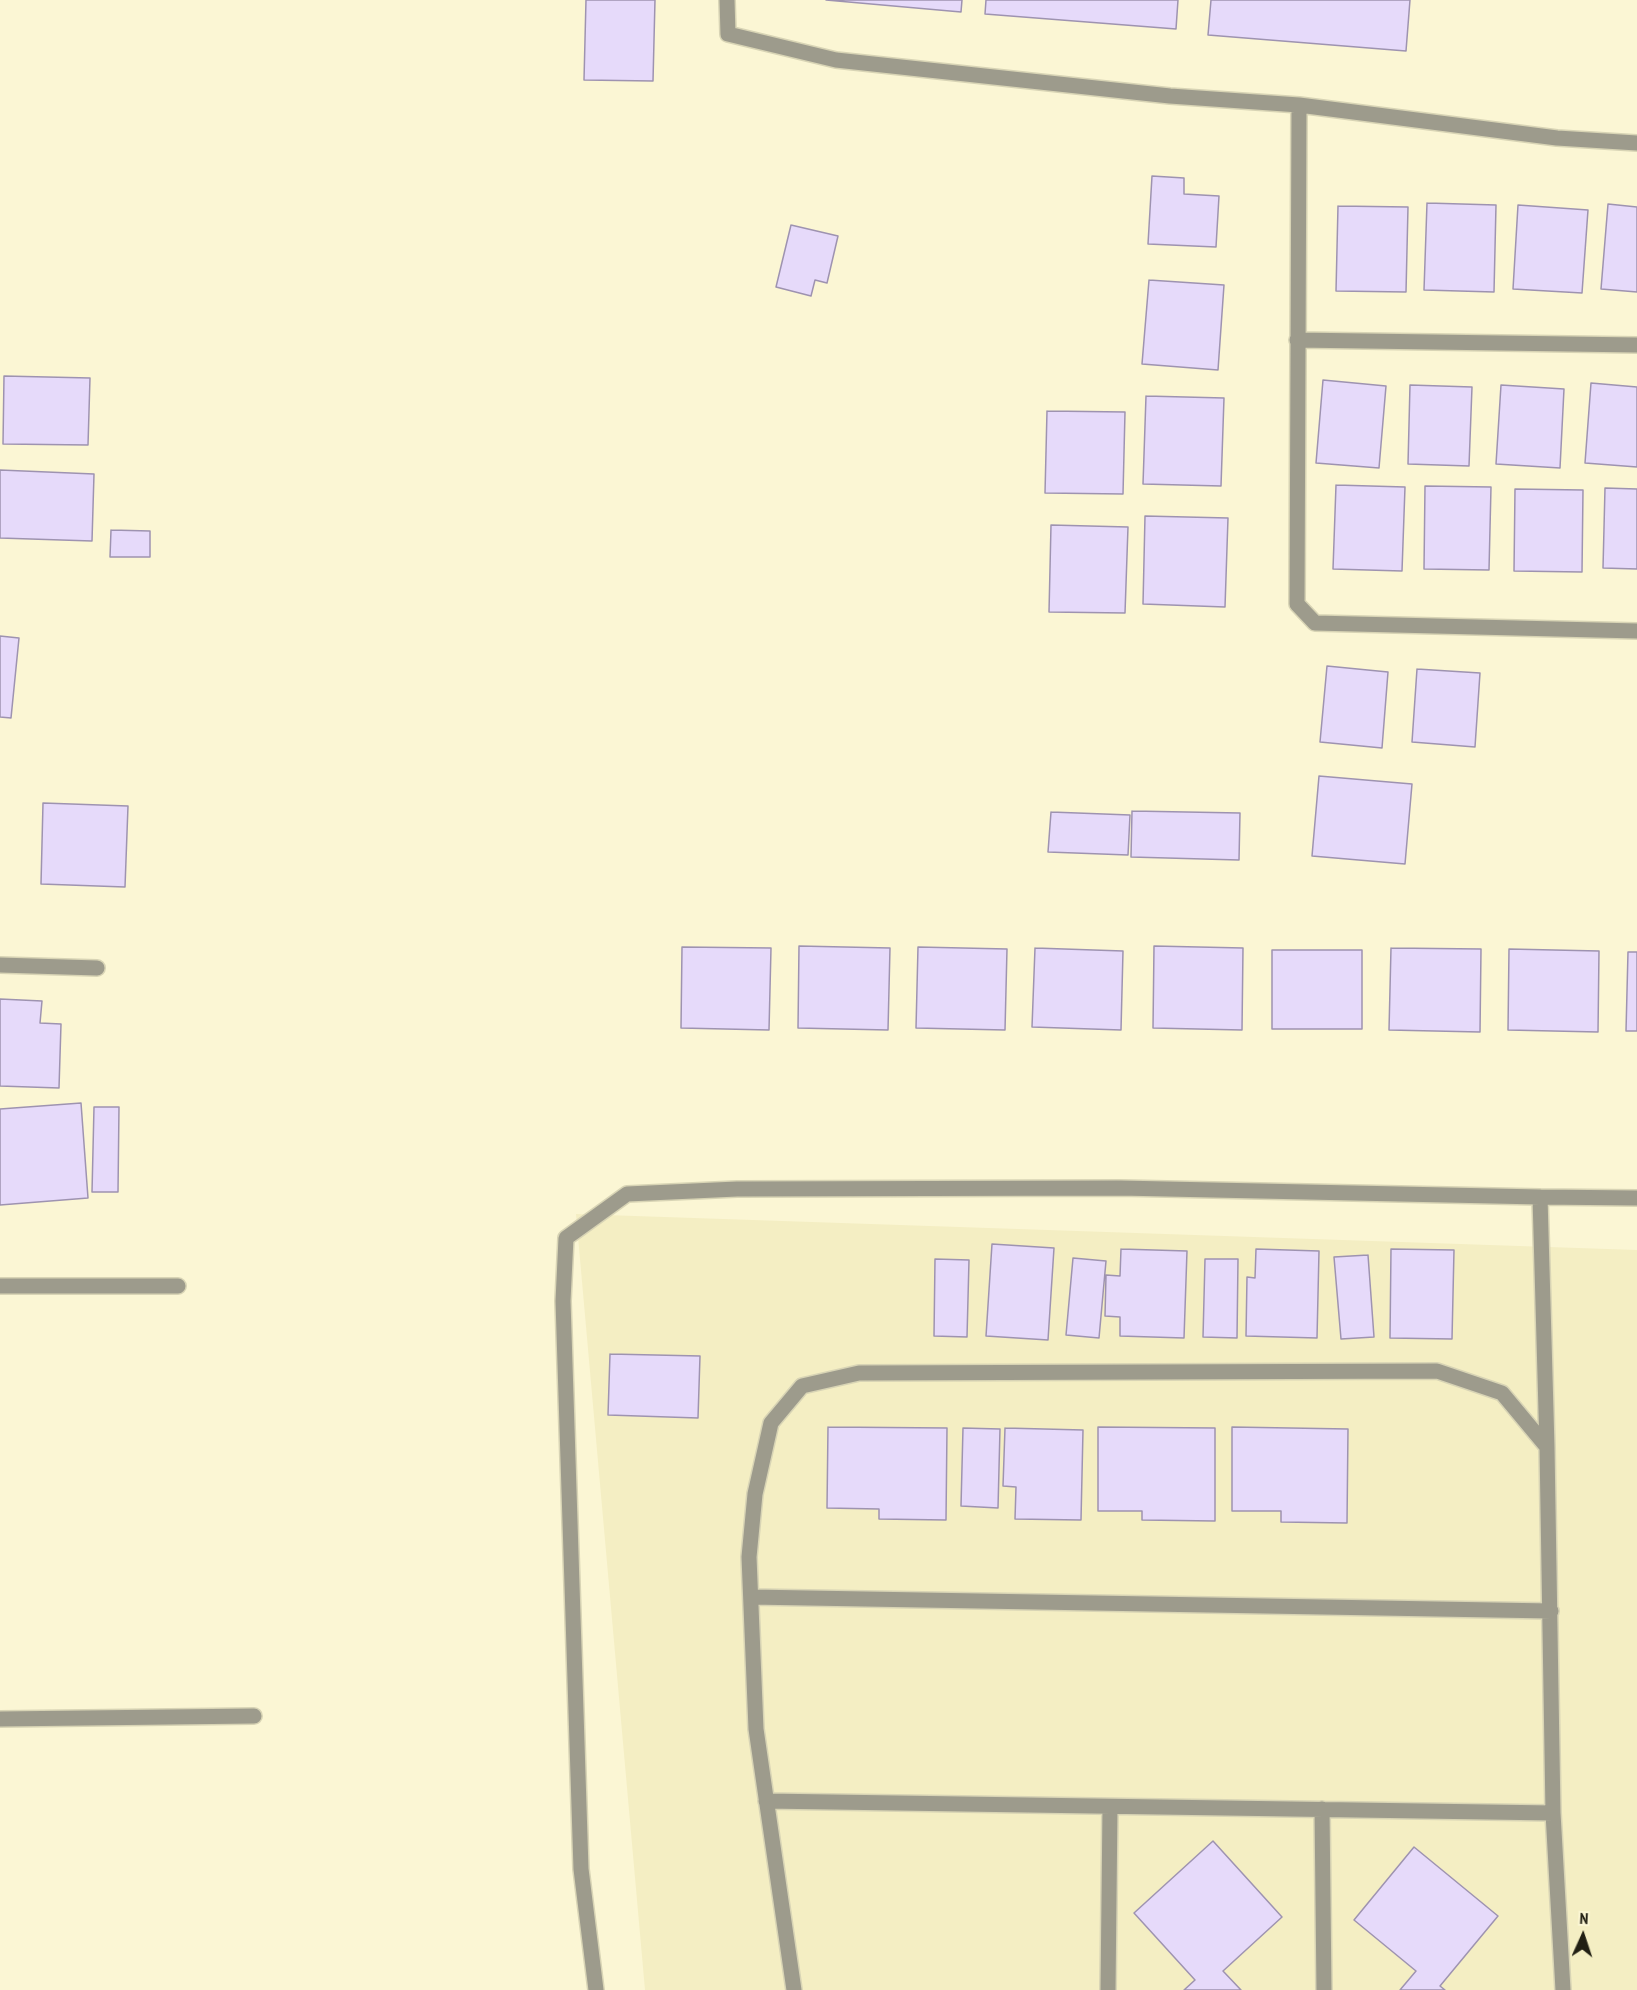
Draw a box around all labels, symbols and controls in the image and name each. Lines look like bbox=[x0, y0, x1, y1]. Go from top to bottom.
north arrow bbox=[1553, 1906, 1613, 1966]
text: N bbox=[1579, 1908, 1589, 1928]

